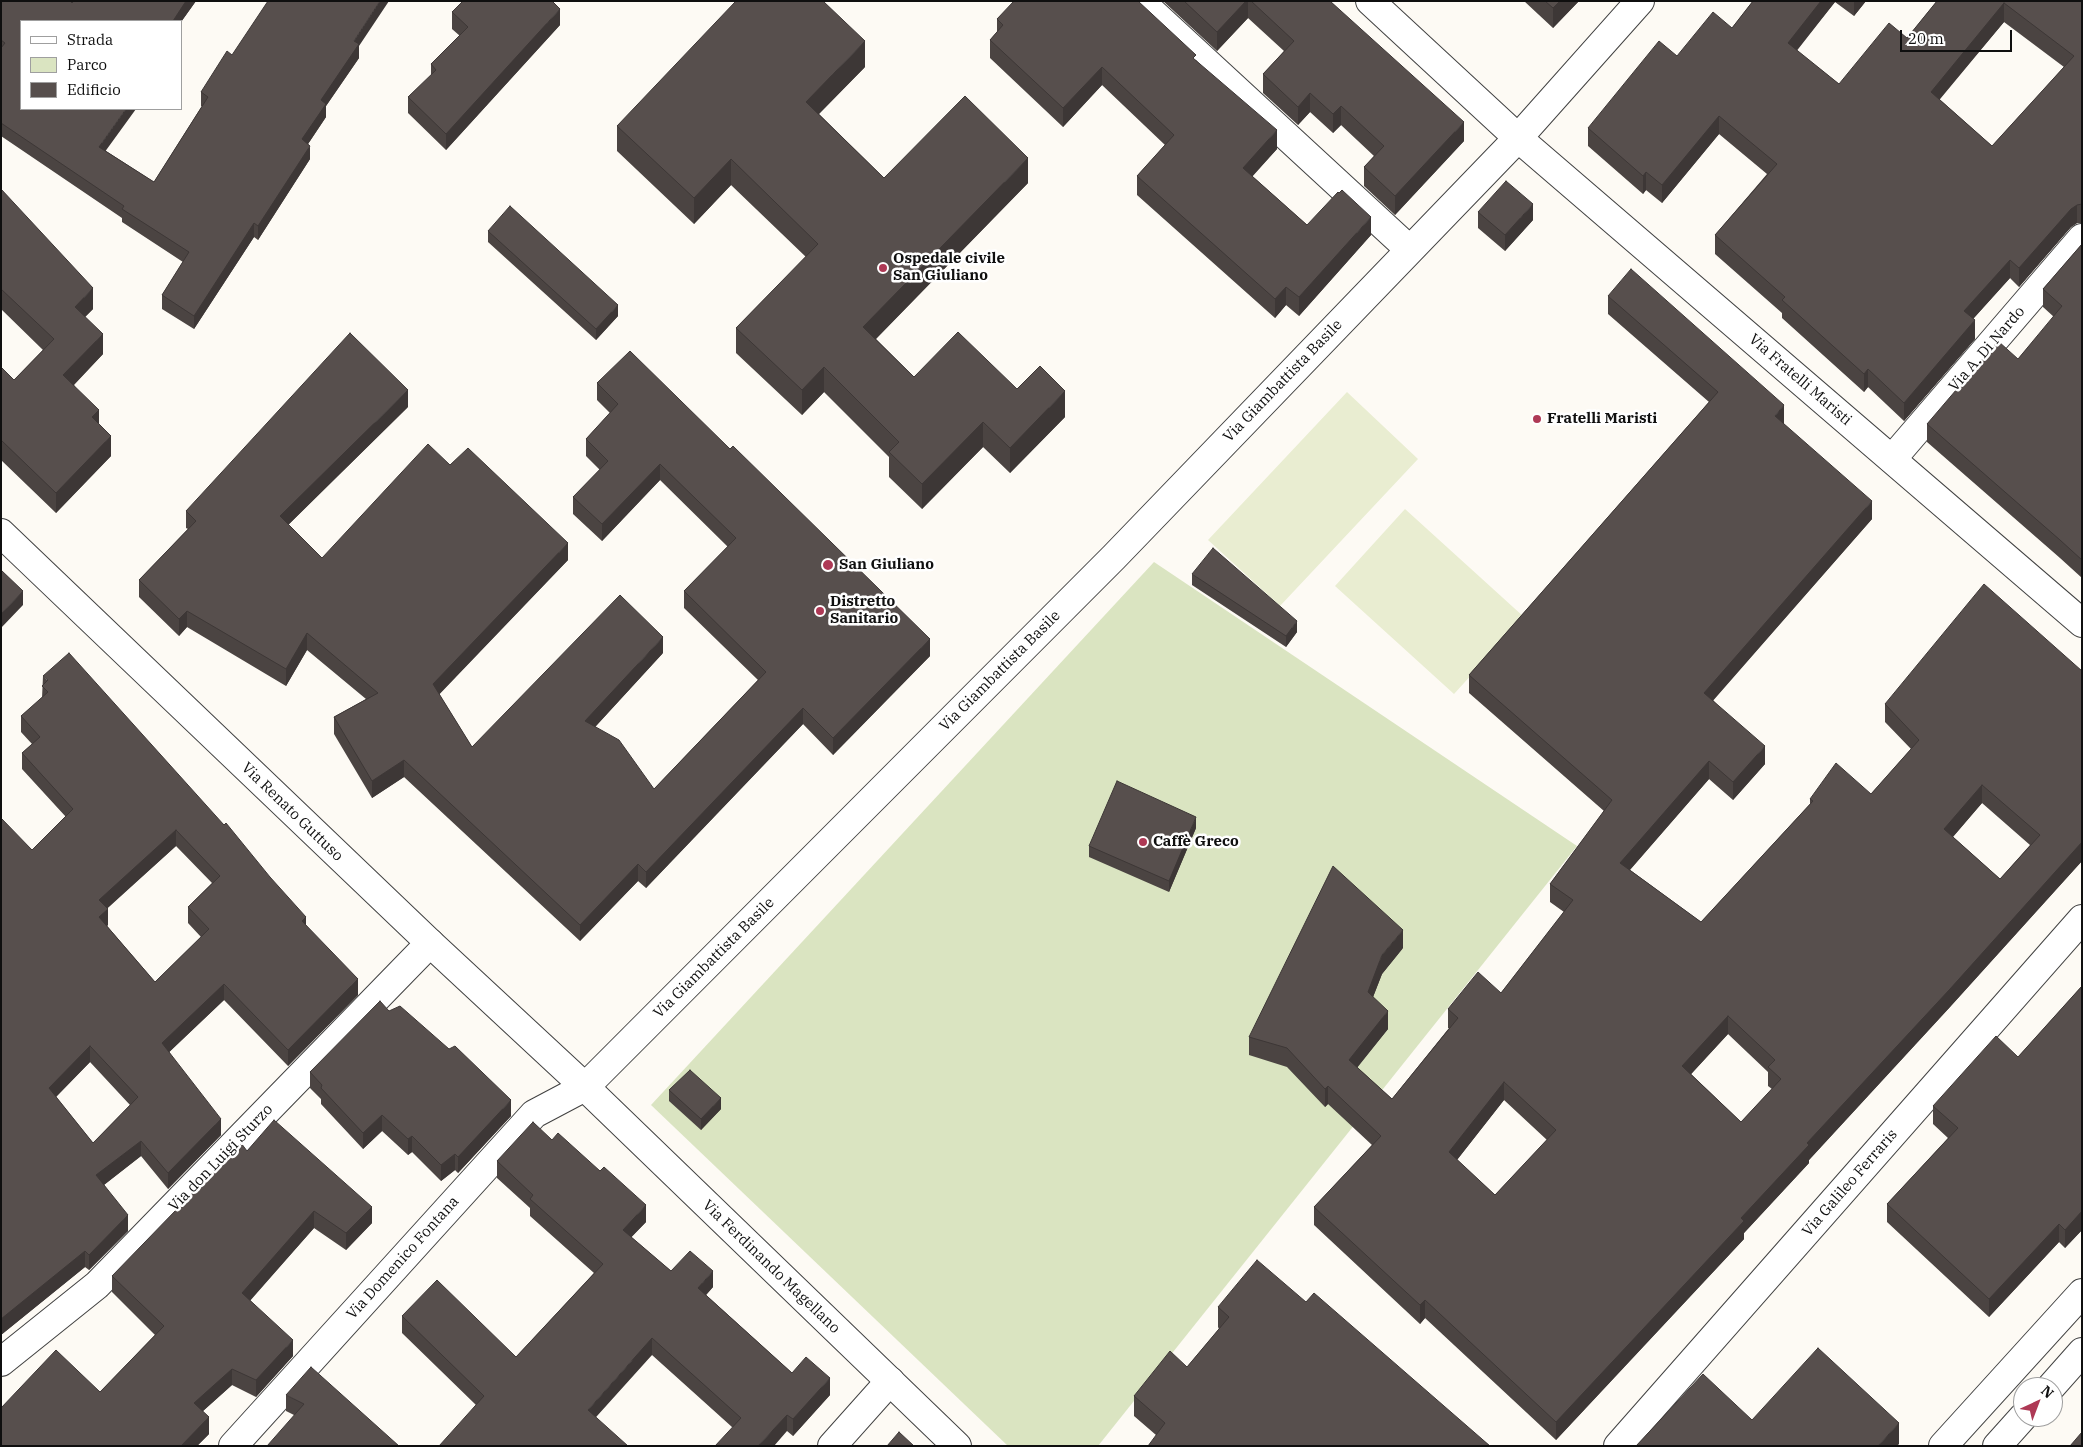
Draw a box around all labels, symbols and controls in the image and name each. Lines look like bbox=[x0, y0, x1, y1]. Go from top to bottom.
legend bbox=[20, 20, 182, 110]
scale bar bbox=[1903, 20, 2016, 52]
text: 20 m bbox=[1908, 29, 1944, 48]
text: Strada bbox=[67, 30, 113, 49]
text: Parco bbox=[67, 55, 107, 74]
text: Edificio bbox=[67, 80, 121, 99]
place label: Ospedale civile San Giuliano bbox=[893, 250, 1005, 285]
marker: Ospedale civile San Giuliano bbox=[877, 262, 889, 274]
street label: Via A. Di Nardo bbox=[1945, 303, 2029, 395]
street label: Via Giambattista Basile bbox=[1220, 316, 1346, 446]
street label: Via Fratelli Maristi bbox=[1745, 331, 1855, 429]
place label: Fratelli Maristi bbox=[1547, 410, 1657, 428]
marker: Fratelli Maristi bbox=[1531, 413, 1543, 425]
place label: San Giuliano bbox=[839, 556, 934, 574]
marker: San Giuliano bbox=[821, 558, 835, 572]
place label: Distretto Sanitario bbox=[830, 593, 898, 628]
marker: Distretto Sanitario bbox=[814, 605, 826, 617]
street label: Via Giambattista Basile bbox=[936, 607, 1064, 735]
street label: Via Renato Guttuso bbox=[237, 759, 347, 865]
place label: Caffè Greco bbox=[1153, 833, 1239, 851]
marker: Caffè Greco bbox=[1137, 836, 1149, 848]
street label: Via Giambattista Basile bbox=[650, 894, 778, 1022]
street label: Via don Luigi Sturzo bbox=[165, 1101, 277, 1215]
street label: Via Galileo Ferraris bbox=[1799, 1126, 1901, 1240]
street label: Via Domenico Fontana bbox=[343, 1193, 463, 1323]
street label: Via Ferdinando Magellano bbox=[698, 1197, 844, 1337]
north arrow bbox=[2013, 1377, 2063, 1427]
text: N bbox=[2037, 1381, 2058, 1402]

